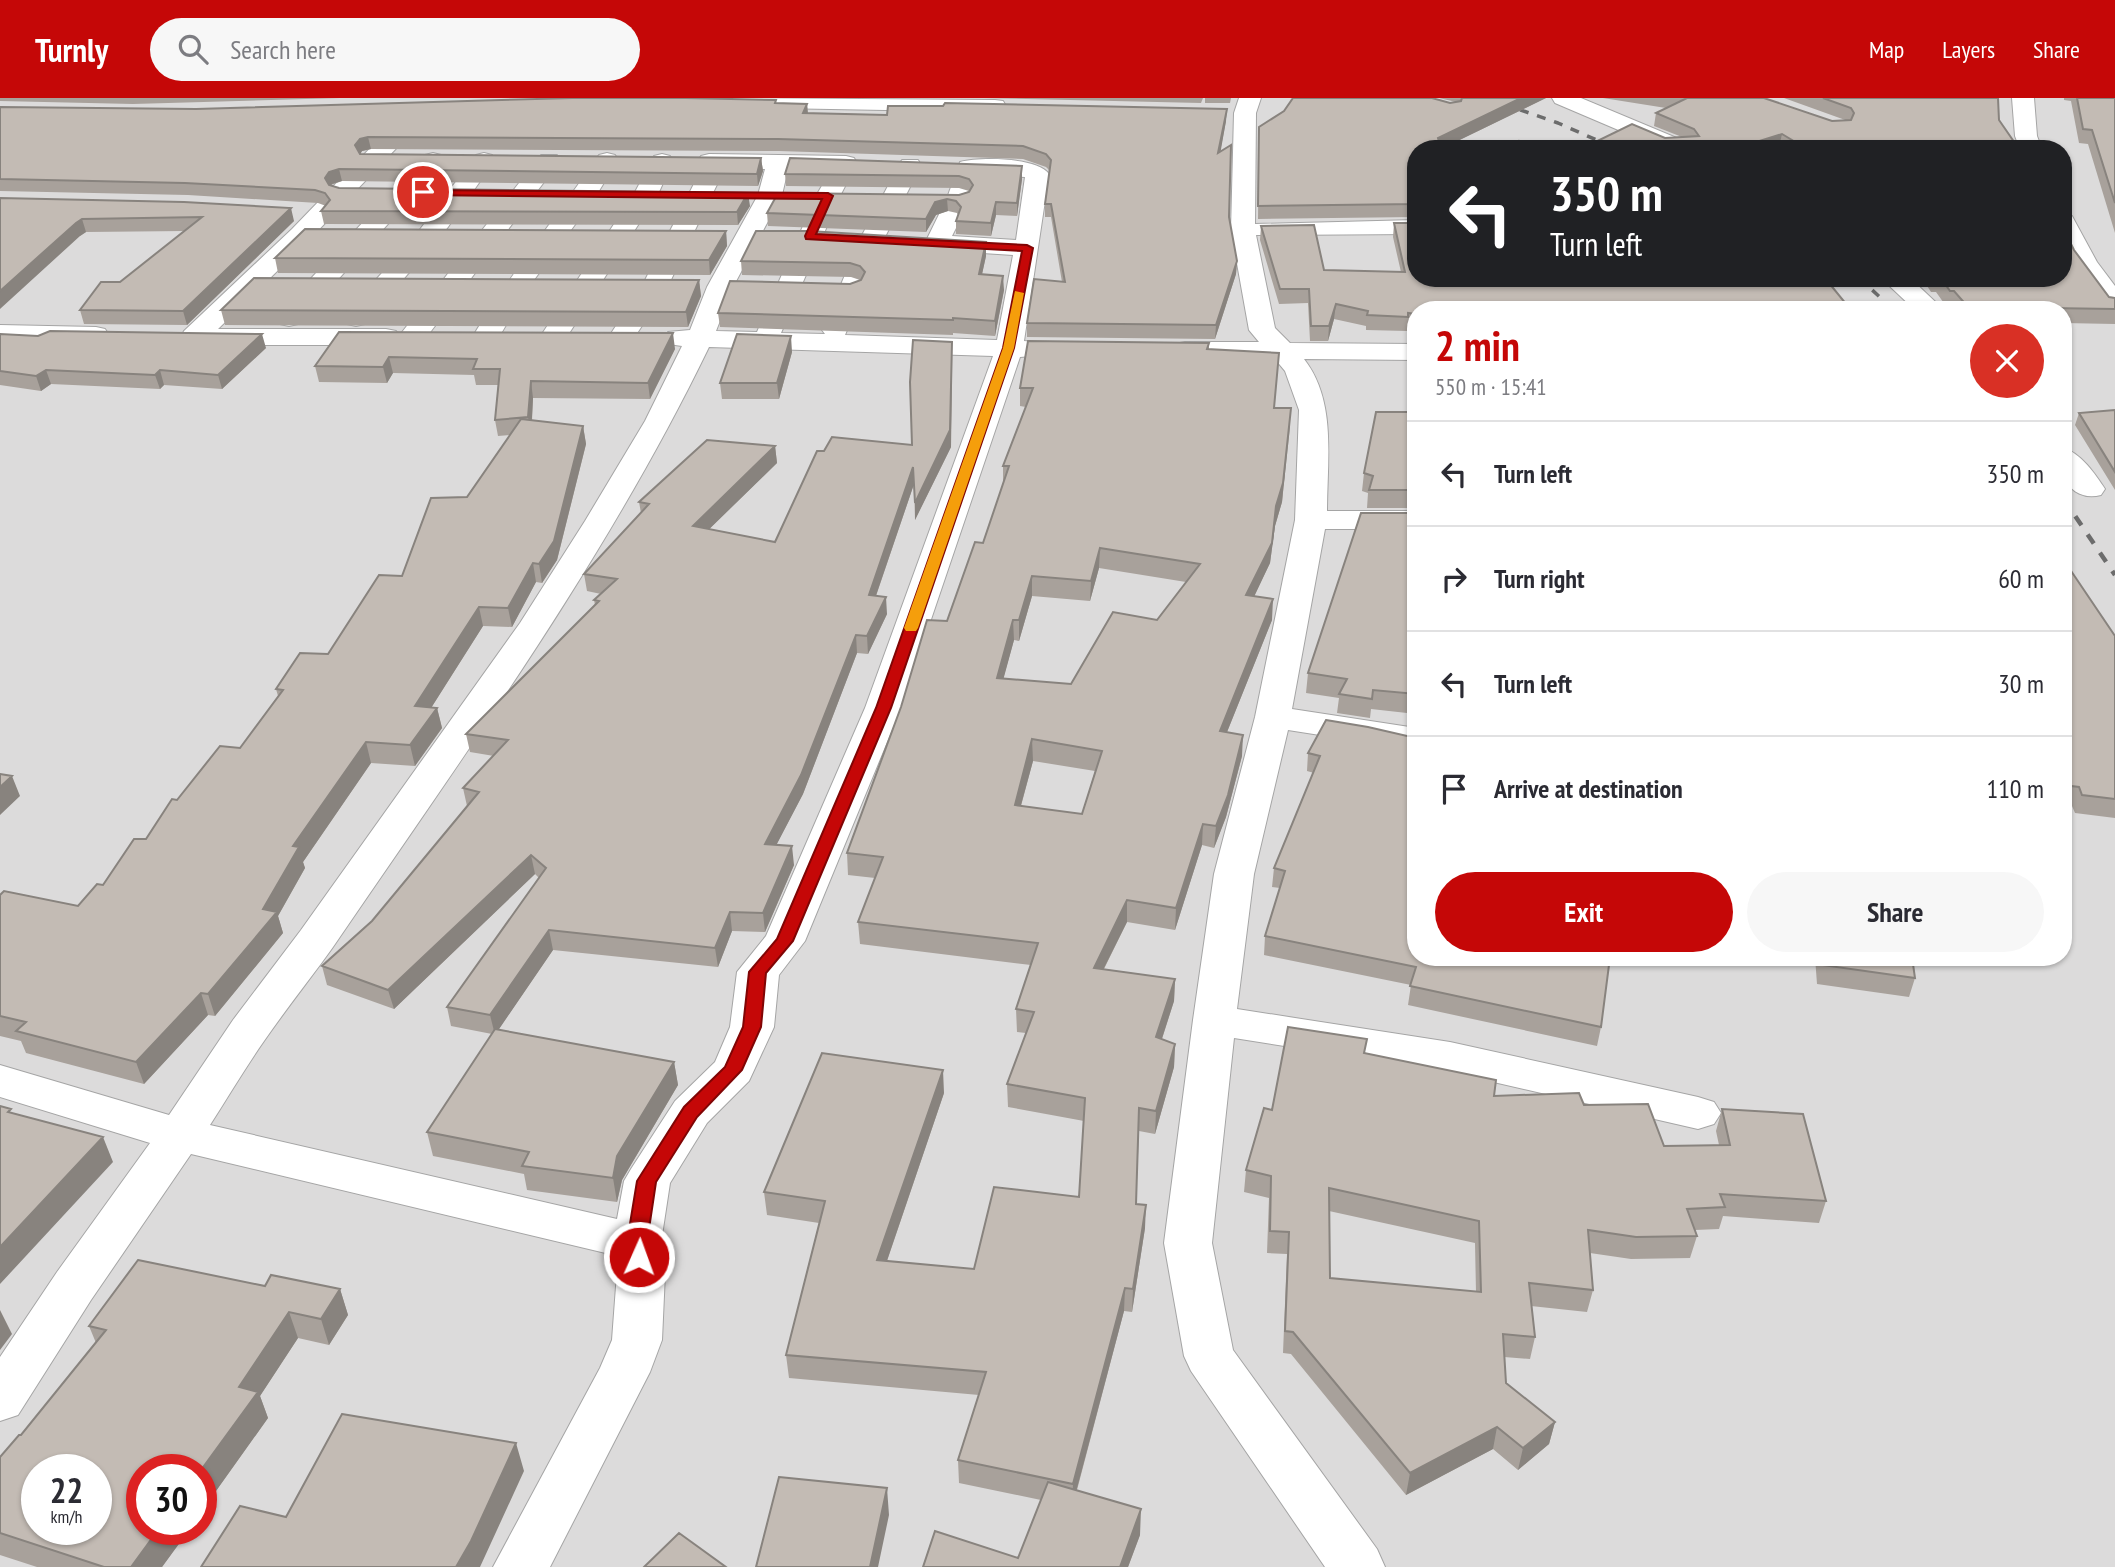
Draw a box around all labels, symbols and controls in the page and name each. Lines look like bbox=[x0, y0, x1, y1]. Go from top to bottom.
search box bbox=[150, 18, 640, 81]
text: Turnly bbox=[35, 28, 108, 71]
icon: search bbox=[174, 30, 212, 68]
text: Search here bbox=[230, 33, 336, 66]
text: Map bbox=[1869, 34, 1904, 65]
text: Layers bbox=[1942, 34, 1995, 65]
text: Share bbox=[2033, 34, 2080, 65]
text: 350 m bbox=[1550, 161, 1663, 225]
pin bbox=[393, 162, 453, 222]
icon: left bbox=[1435, 168, 1526, 259]
icon: arrive bbox=[404, 173, 442, 211]
text: Turn left bbox=[1550, 223, 1642, 265]
text: 2 min bbox=[1435, 318, 1520, 373]
button: close bbox=[1970, 324, 2044, 398]
text: 550 m · 15:41 bbox=[1435, 372, 1547, 401]
icon: left bbox=[1435, 455, 1473, 493]
text: Turn left bbox=[1494, 457, 1572, 490]
text: 350 m bbox=[1986, 457, 2044, 490]
icon: right bbox=[1435, 560, 1473, 598]
text: Turn right bbox=[1494, 562, 1585, 595]
text: 60 m bbox=[1998, 562, 2044, 595]
icon: left bbox=[1435, 665, 1473, 703]
text: Turn left bbox=[1494, 667, 1572, 700]
text: 30 m bbox=[1998, 667, 2044, 700]
icon: arrive bbox=[1435, 770, 1473, 808]
text: Arrive at destination bbox=[1494, 772, 1683, 805]
text: 110 m bbox=[1986, 772, 2044, 805]
button: Exit bbox=[1435, 872, 1733, 952]
button: Share bbox=[1747, 872, 2044, 952]
position arrow bbox=[602, 1220, 676, 1294]
speed limit sign: 30 bbox=[126, 1454, 217, 1545]
text: 22 bbox=[50, 1467, 83, 1513]
text: km/h bbox=[51, 1505, 82, 1528]

